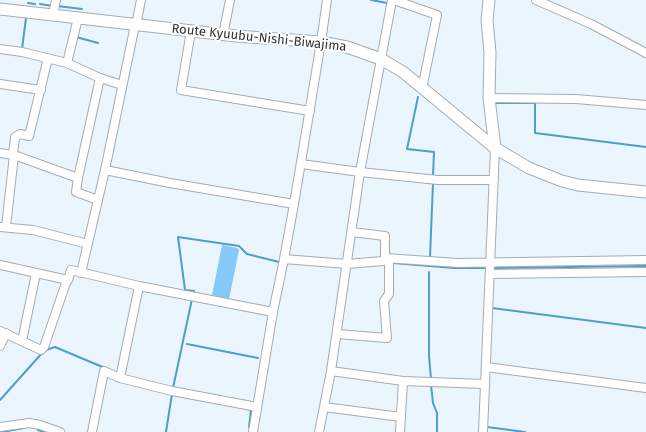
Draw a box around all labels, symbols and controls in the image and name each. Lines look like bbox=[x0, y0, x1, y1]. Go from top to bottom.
street label: Route Kyuubu-Nishi-Biwajima bbox=[171, 21, 347, 55]

